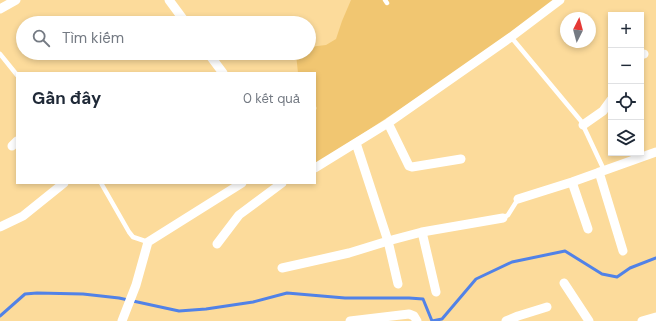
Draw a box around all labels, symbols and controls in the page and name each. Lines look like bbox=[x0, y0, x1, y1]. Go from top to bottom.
north arrow bbox=[560, 12, 596, 48]
map controls bbox=[608, 12, 644, 156]
button: + bbox=[608, 12, 644, 48]
search box bbox=[16, 16, 316, 60]
icon: search bbox=[30, 27, 52, 49]
text: Tìm kiếm bbox=[62, 28, 124, 48]
button: − bbox=[608, 48, 644, 84]
button: locate bbox=[608, 84, 644, 120]
text: Gần đây bbox=[32, 87, 101, 109]
text: 0 kết quả bbox=[243, 90, 300, 107]
button: layers bbox=[608, 120, 644, 156]

